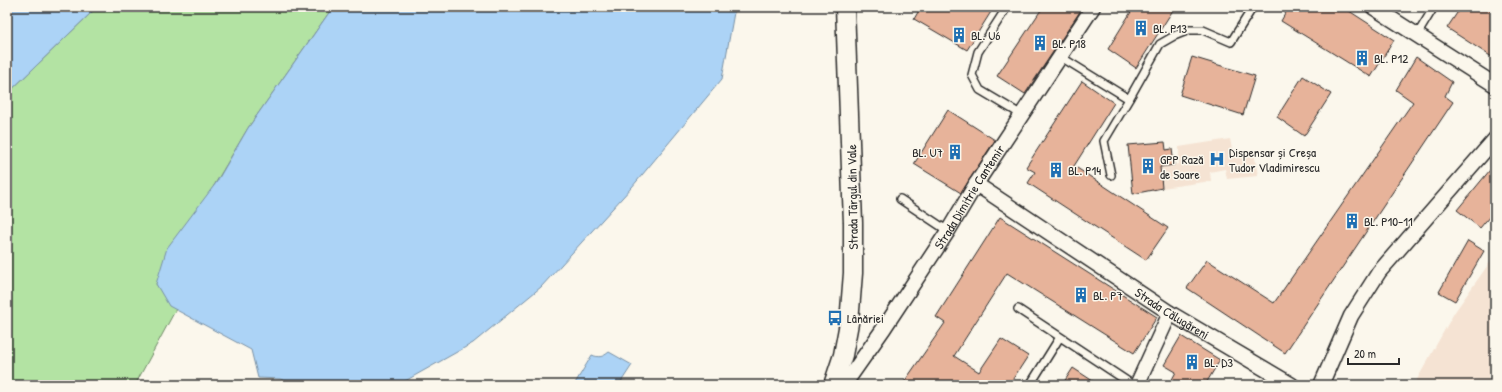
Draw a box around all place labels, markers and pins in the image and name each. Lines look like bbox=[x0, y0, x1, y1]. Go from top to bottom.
building icon: BL. P13 bbox=[1132, 19, 1150, 37]
place label: BL. P13 bbox=[1153, 19, 1187, 37]
building icon: BL. U6 bbox=[950, 26, 968, 44]
place label: BL. U6 bbox=[971, 26, 1001, 44]
building icon: BL. P18 bbox=[1031, 34, 1049, 52]
place label: BL. P18 bbox=[1052, 34, 1086, 52]
building icon: BL. P12 bbox=[1353, 49, 1371, 67]
place label: BL. P12 bbox=[1374, 49, 1408, 67]
place label: BL. U7 bbox=[912, 143, 943, 161]
building icon: BL. U7 bbox=[946, 143, 964, 161]
place label: Dispensar și Creșa Tudor Vladimirescu bbox=[1229, 143, 1320, 176]
place label: GPP Rază de Soare bbox=[1160, 150, 1203, 183]
hospital icon: Dispensar și Creșa Tudor Vladimirescu bbox=[1208, 150, 1226, 168]
building icon: GPP Rază de Soare bbox=[1139, 157, 1157, 175]
building icon: BL. P14 bbox=[1047, 161, 1065, 179]
place label: BL. P14 bbox=[1068, 161, 1101, 179]
building icon: BL. P10-11 bbox=[1343, 212, 1361, 230]
place label: BL. P10-11 bbox=[1364, 212, 1413, 230]
building icon: BL. P7 bbox=[1072, 286, 1090, 304]
place label: BL. P7 bbox=[1093, 286, 1123, 304]
bus stop icon: Lânăriei bbox=[826, 309, 844, 327]
place label: Lânăriei bbox=[847, 309, 884, 327]
building icon: BL. D3 bbox=[1183, 353, 1201, 371]
place label: BL. D3 bbox=[1204, 353, 1233, 371]

